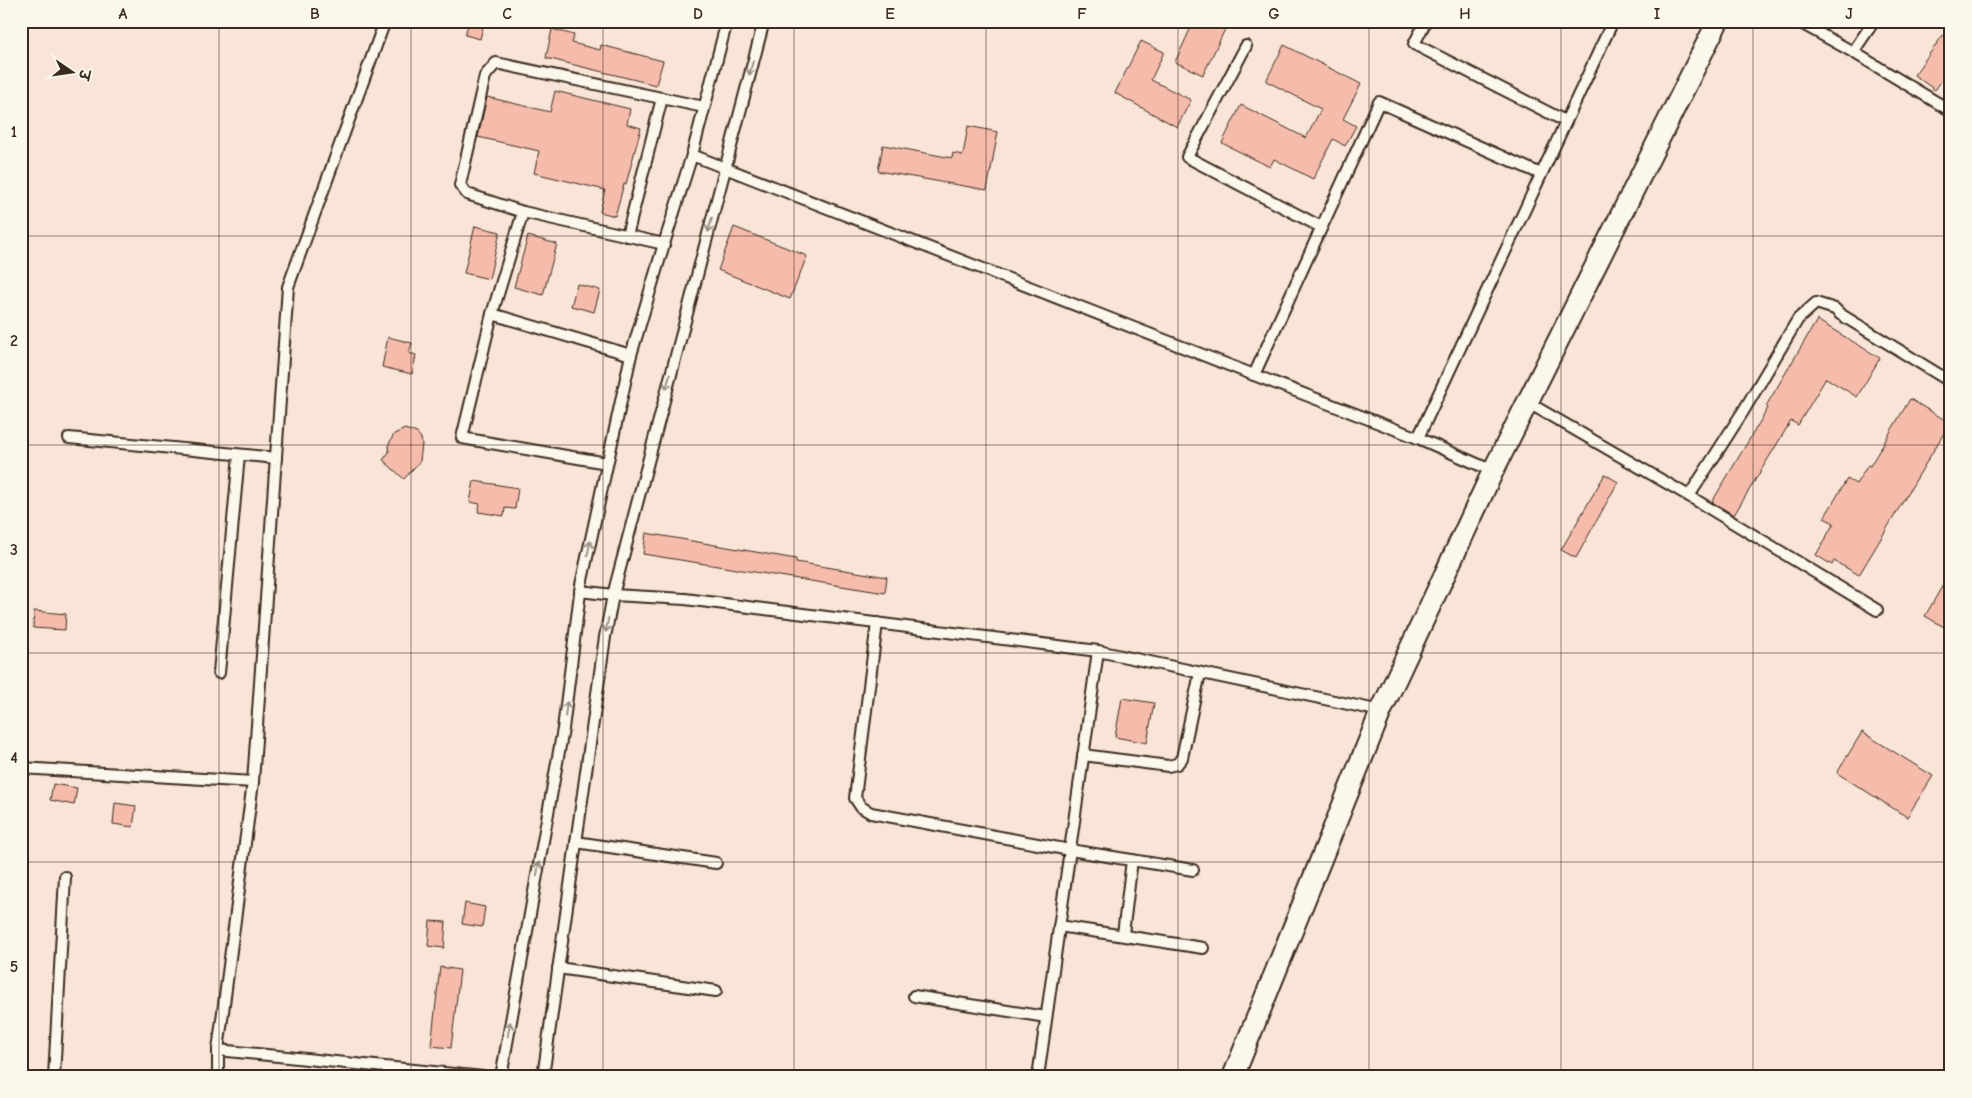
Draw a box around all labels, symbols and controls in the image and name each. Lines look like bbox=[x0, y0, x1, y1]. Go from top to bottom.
text: A bbox=[119, 5, 128, 23]
text: B bbox=[310, 5, 320, 23]
text: C bbox=[502, 5, 512, 23]
text: D bbox=[693, 5, 703, 23]
text: E bbox=[885, 5, 895, 23]
text: F bbox=[1077, 5, 1087, 23]
text: G bbox=[1268, 5, 1280, 23]
text: H bbox=[1459, 5, 1471, 23]
text: I bbox=[1654, 5, 1660, 23]
text: J bbox=[1845, 5, 1853, 23]
north arrow bbox=[48, 48, 98, 98]
one-way arrow bbox=[746, 60, 756, 76]
text: उ bbox=[74, 66, 94, 83]
text: 1 bbox=[11, 123, 17, 141]
one-way arrow bbox=[704, 217, 714, 233]
text: 2 bbox=[10, 332, 18, 350]
one-way arrow bbox=[663, 374, 672, 390]
one-way arrow bbox=[585, 540, 594, 556]
text: 3 bbox=[10, 541, 18, 559]
one-way arrow bbox=[602, 617, 612, 633]
one-way arrow bbox=[561, 701, 571, 717]
text: 4 bbox=[10, 749, 18, 767]
one-way arrow bbox=[534, 861, 544, 877]
text: 5 bbox=[10, 958, 18, 976]
one-way arrow bbox=[505, 1021, 515, 1037]

